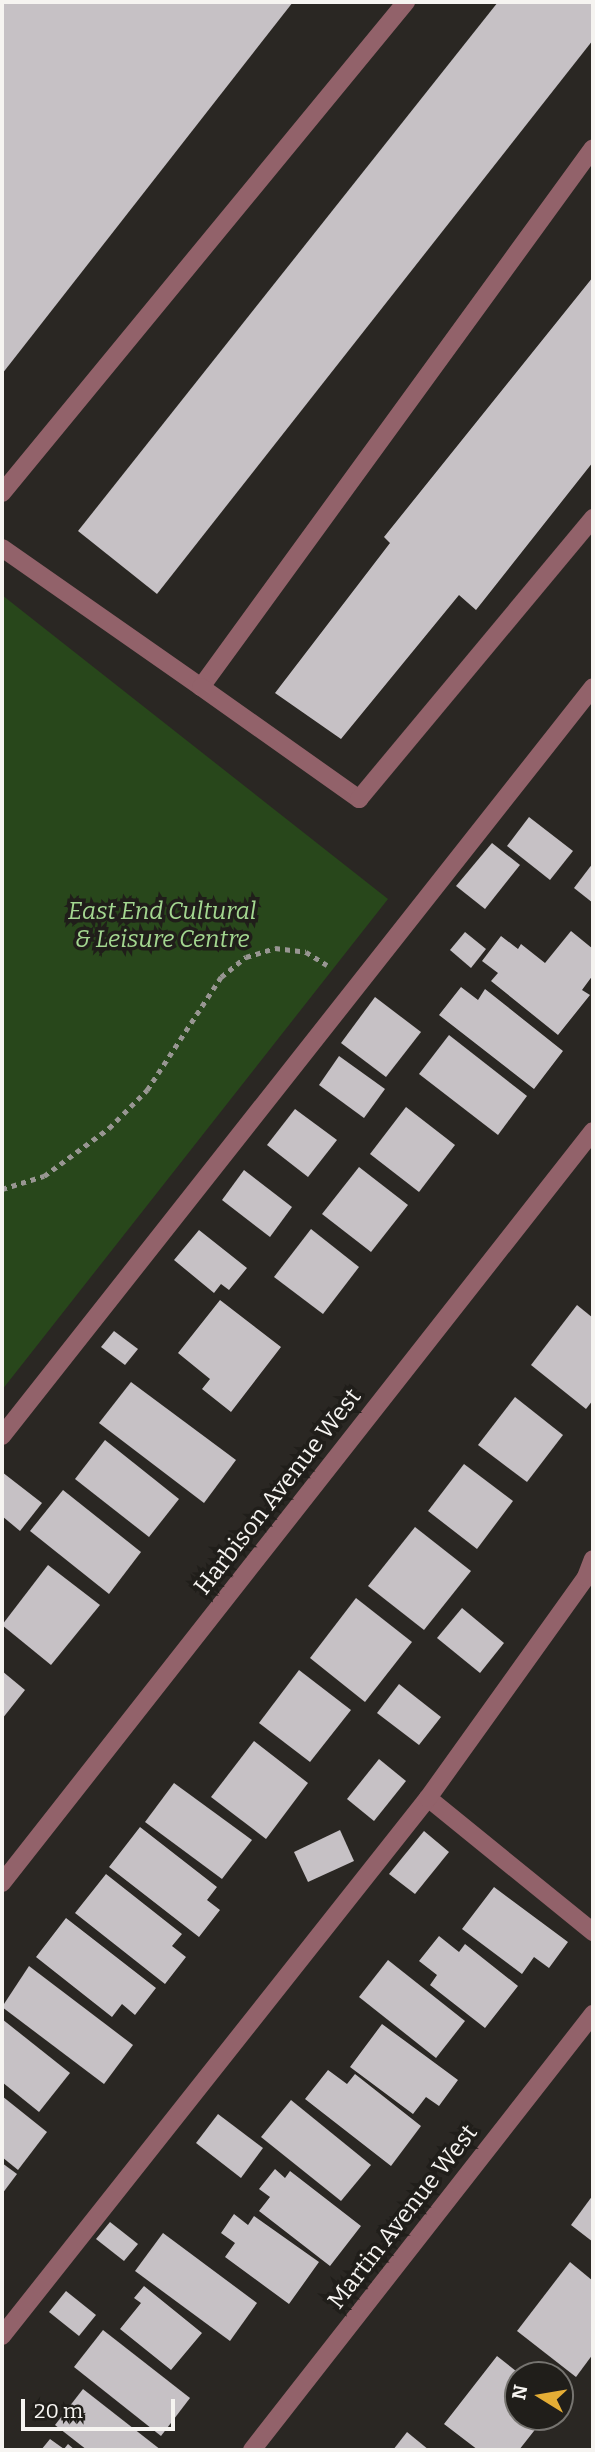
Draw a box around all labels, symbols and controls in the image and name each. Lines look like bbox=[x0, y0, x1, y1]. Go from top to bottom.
park label: East End Cultural & Leisure Centre bbox=[68, 898, 256, 954]
street label: Harbison Avenue West bbox=[189, 1383, 367, 1601]
street label: Martin Avenue West bbox=[322, 2119, 484, 2315]
north arrow bbox=[504, 2361, 574, 2431]
text: N bbox=[507, 2383, 533, 2402]
scale bar bbox=[24, 2386, 178, 2430]
text: 20 m bbox=[34, 2398, 83, 2424]

